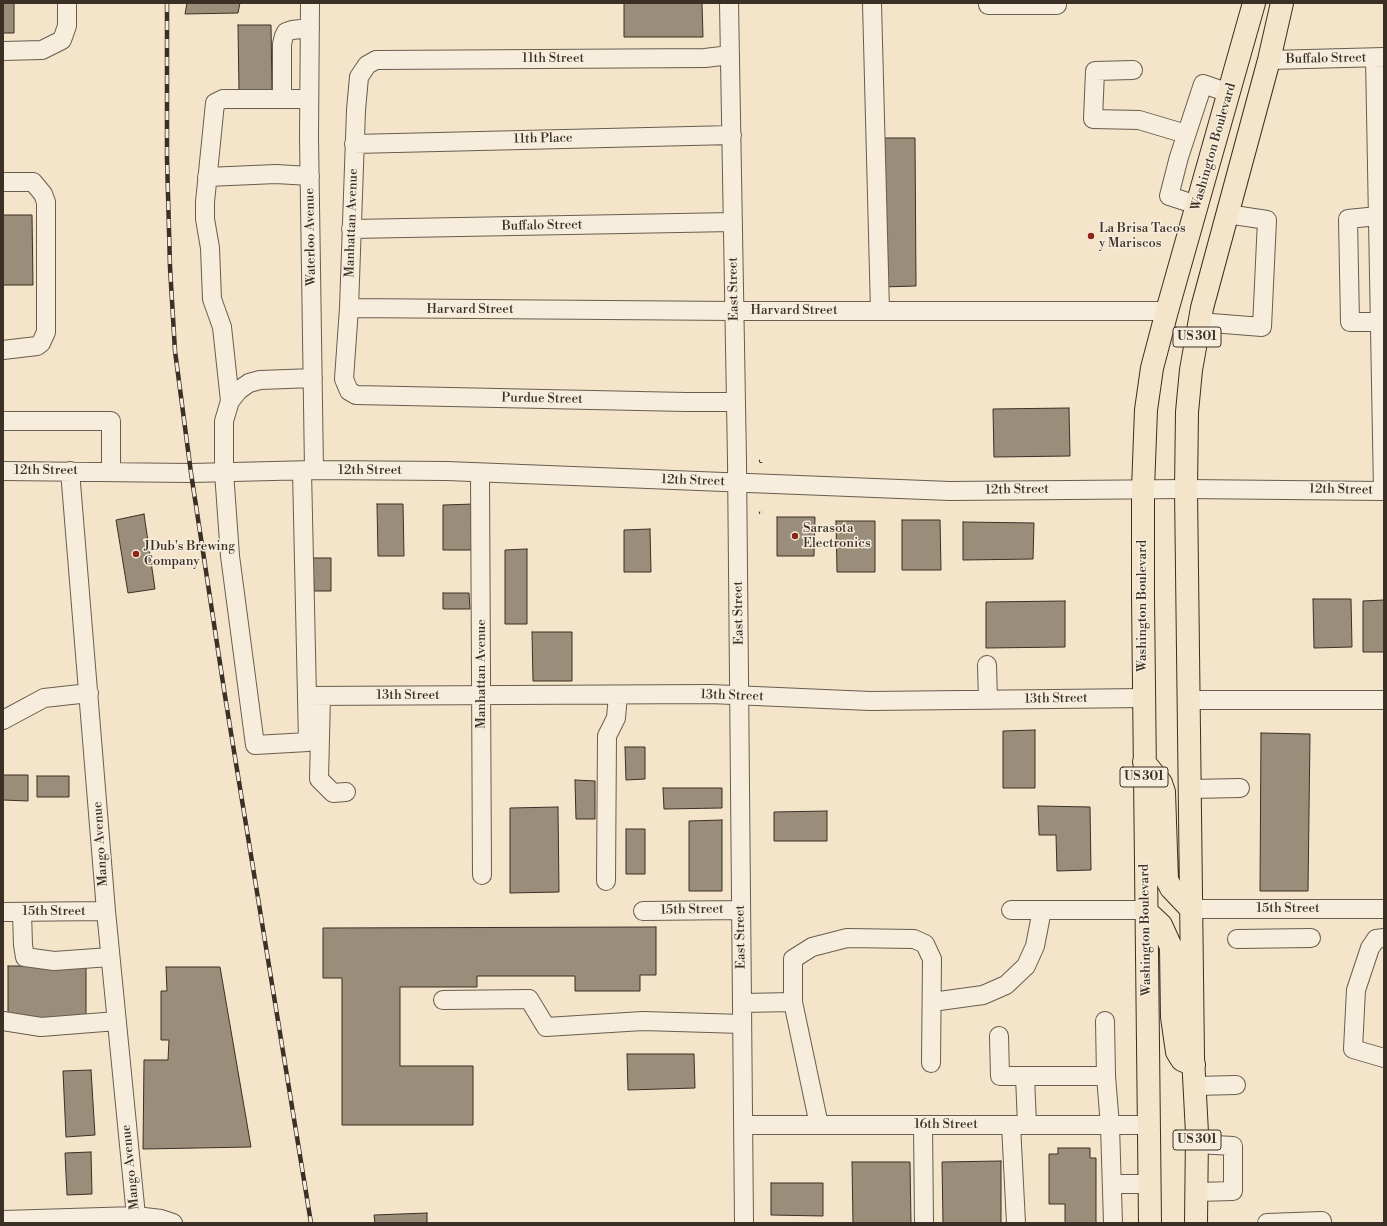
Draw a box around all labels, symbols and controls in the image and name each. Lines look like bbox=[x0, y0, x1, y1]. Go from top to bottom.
street label: Buffalo Street bbox=[1286, 50, 1366, 68]
street label: 11th Street bbox=[522, 51, 584, 67]
street label: Washington Boulevard bbox=[1188, 81, 1240, 213]
street label: 11th Place bbox=[513, 131, 573, 147]
street label: Manhattan Avenue bbox=[342, 168, 362, 278]
street label: Waterloo Avenue bbox=[302, 188, 320, 286]
street label: Buffalo Street bbox=[502, 217, 582, 235]
place label: La Brisa Tacos y Mariscos bbox=[1099, 221, 1186, 252]
marker: La Brisa Tacos y Mariscos bbox=[1086, 231, 1096, 241]
street label: East Street bbox=[726, 257, 742, 321]
street label: Harvard Street bbox=[426, 302, 514, 318]
street label: Harvard Street bbox=[750, 303, 838, 319]
road number: US 301 bbox=[1173, 327, 1221, 347]
street label: Purdue Street bbox=[501, 390, 583, 408]
street label: 12th Street bbox=[14, 463, 78, 479]
street label: 12th Street bbox=[338, 463, 402, 479]
street label: 12th Street bbox=[661, 472, 725, 490]
street label: 12th Street bbox=[985, 482, 1049, 498]
street label: 12th Street bbox=[1309, 482, 1373, 498]
place label: Sarasota Electronics bbox=[803, 521, 871, 552]
marker: Sarasota Electronics bbox=[790, 531, 800, 541]
place label: JDub's Brewing Company bbox=[144, 539, 235, 570]
street label: Washington Boulevard bbox=[1135, 540, 1151, 672]
marker: JDub's Brewing Company bbox=[131, 549, 141, 559]
street label: East Street bbox=[731, 581, 747, 645]
street label: Manhattan Avenue bbox=[474, 619, 490, 729]
street label: 13th Street bbox=[700, 687, 764, 705]
street label: 13th Street bbox=[376, 688, 440, 704]
street label: 13th Street bbox=[1024, 691, 1088, 707]
road number: US 301 bbox=[1120, 767, 1168, 787]
street label: Mango Avenue bbox=[90, 801, 112, 887]
street label: Washington Boulevard bbox=[1137, 864, 1155, 996]
street label: 15th Street bbox=[1256, 901, 1320, 917]
street label: 15th Street bbox=[660, 902, 724, 918]
street label: 15th Street bbox=[22, 904, 86, 920]
street label: East Street bbox=[733, 905, 749, 969]
street label: 16th Street bbox=[914, 1117, 978, 1133]
street label: Mango Avenue bbox=[119, 1124, 143, 1210]
road number: US 301 bbox=[1173, 1130, 1221, 1150]

